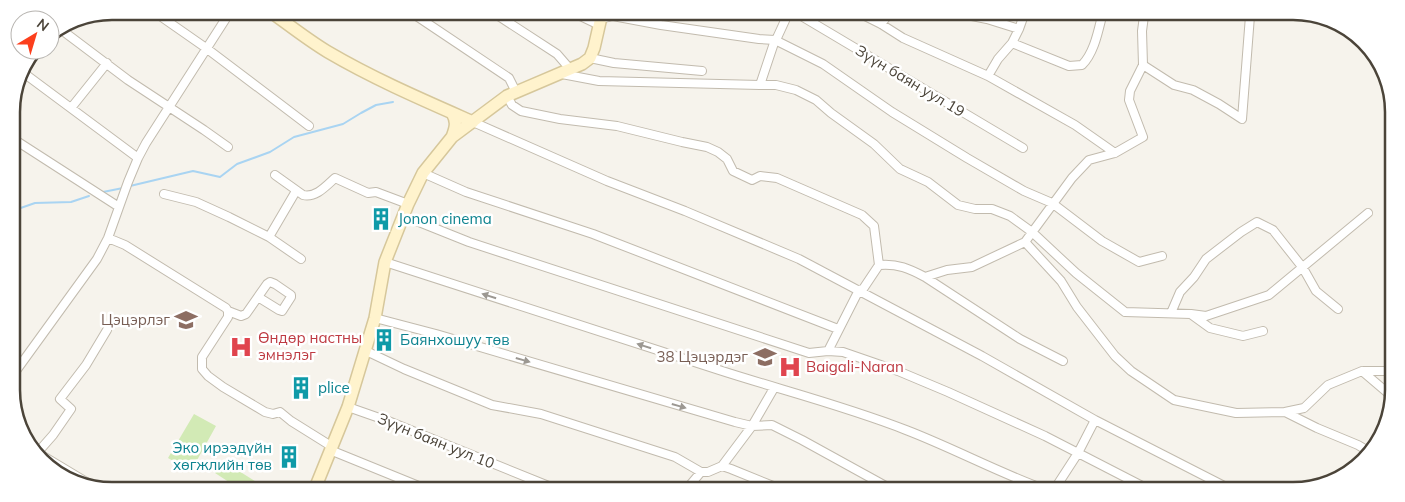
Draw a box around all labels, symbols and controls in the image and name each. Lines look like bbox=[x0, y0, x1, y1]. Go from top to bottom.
north arrow bbox=[10, 10, 60, 60]
text: N bbox=[33, 14, 53, 35]
street label: Зүүн баян уул 19 bbox=[852, 40, 968, 121]
building icon: Jonon cinema bbox=[368, 206, 394, 232]
place label: Jonon cinema bbox=[398, 209, 492, 228]
one-way arrow bbox=[481, 292, 496, 300]
school or university icon: Цэцэрлэг bbox=[173, 307, 199, 333]
place label: Цэцэрлэг bbox=[101, 310, 170, 329]
building icon: Баянхошуу төв bbox=[371, 327, 397, 353]
place label: Өндөр настны эмнэлэг bbox=[258, 328, 362, 364]
place label: Баянхошуу төв bbox=[400, 330, 510, 349]
hospital icon: Өндөр настны эмнэлэг bbox=[228, 334, 254, 360]
one-way arrow bbox=[636, 342, 651, 350]
school or university icon: 38 Цэцэрдэг bbox=[752, 344, 778, 370]
place label: 38 Цэцэрдэг bbox=[657, 347, 748, 366]
hospital icon: Baigali-Naran bbox=[777, 354, 803, 380]
one-way arrow bbox=[515, 356, 530, 364]
place label: Baigali-Naran bbox=[806, 357, 904, 376]
building icon: plice bbox=[288, 375, 314, 401]
place label: plice bbox=[318, 378, 350, 397]
one-way arrow bbox=[671, 402, 686, 410]
street label: Зүүн баян уул 10 bbox=[375, 408, 497, 473]
place label: Эко ирээдүйн хөгжлийн төв bbox=[172, 438, 272, 474]
building icon: Эко ирээдүйн хөгжлийн төв bbox=[276, 444, 302, 470]

